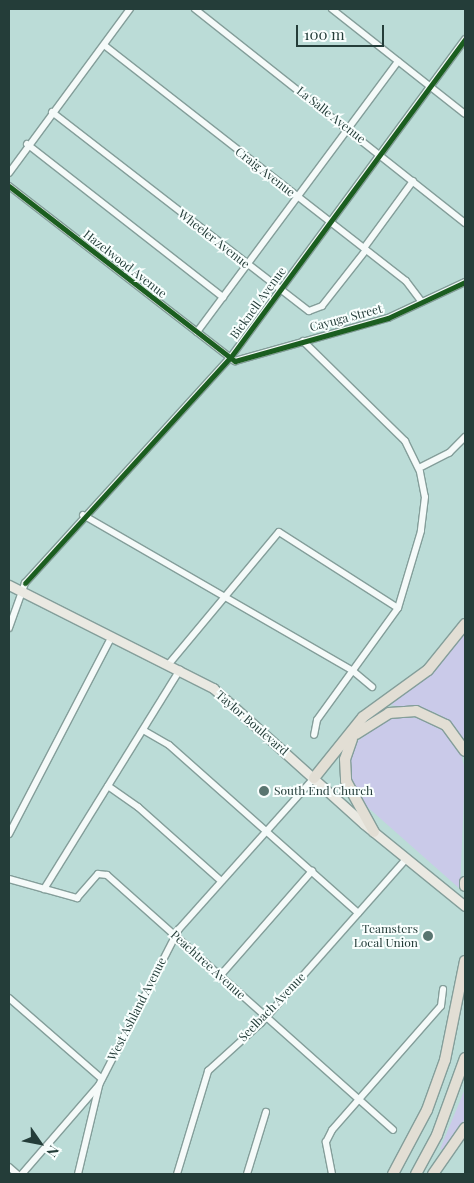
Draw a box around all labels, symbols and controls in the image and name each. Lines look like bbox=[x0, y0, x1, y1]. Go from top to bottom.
scale bar bbox=[299, 15, 386, 47]
text: 100 m bbox=[304, 24, 345, 44]
street label: La Salle Avenue bbox=[294, 84, 368, 146]
street label: Craig Avenue bbox=[232, 144, 298, 200]
street label: Wheeler Avenue bbox=[175, 206, 253, 272]
street label: Hazelwood Avenue bbox=[80, 227, 170, 301]
street label: Bicknell Avenue bbox=[227, 264, 289, 342]
street label: Cayuga Street bbox=[308, 301, 384, 335]
street label: Taylor Boulevard bbox=[213, 688, 291, 758]
place label: South End Church bbox=[274, 784, 373, 798]
marker: South End Church bbox=[258, 785, 270, 797]
place label: Teamsters Local Union bbox=[354, 922, 418, 950]
street label: Peachtree Avenue bbox=[168, 928, 248, 1002]
marker: Teamsters Local Union bbox=[422, 930, 434, 942]
street label: West Ashland Avenue bbox=[105, 955, 169, 1063]
street label: Seelbach Avenue bbox=[235, 970, 309, 1044]
north arrow bbox=[15, 1118, 65, 1168]
text: N bbox=[42, 1142, 64, 1161]

